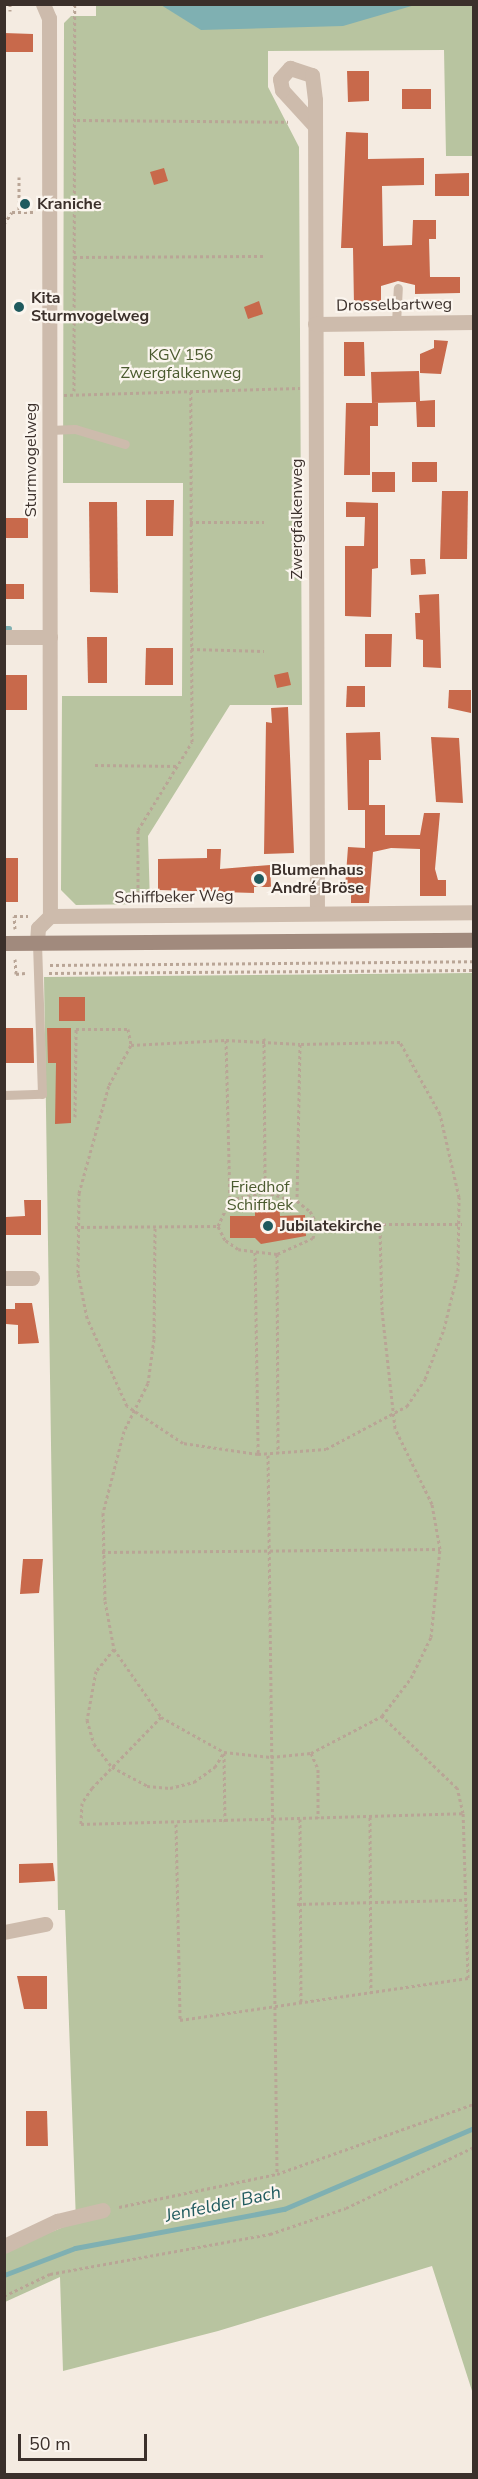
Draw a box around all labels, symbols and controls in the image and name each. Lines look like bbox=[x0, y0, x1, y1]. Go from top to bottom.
place label: Kraniche bbox=[37, 194, 102, 214]
marker: Kraniche bbox=[18, 197, 32, 211]
place label: Kita Sturmvogelweg bbox=[31, 288, 149, 326]
street label: Drosselbartweg bbox=[336, 294, 452, 316]
marker: Kita Sturmvogelweg bbox=[12, 300, 26, 314]
park label: KGV 156 Zwergfalkenweg bbox=[121, 345, 241, 383]
street label: Sturmvogelweg bbox=[21, 403, 41, 517]
street label: Zwergfalkenweg bbox=[287, 459, 307, 579]
place label: Blumenhaus André Bröse bbox=[271, 860, 364, 898]
marker: Blumenhaus André Bröse bbox=[252, 872, 266, 886]
street label: Schiffbeker Weg bbox=[114, 886, 234, 908]
park label: Friedhof Schiffbek bbox=[227, 1177, 293, 1215]
place label: Jubilatekirche bbox=[280, 1216, 382, 1236]
marker: Jubilatekirche bbox=[261, 1219, 275, 1233]
water label: Jenfelder Bach bbox=[163, 2181, 283, 2227]
scale bar bbox=[21, 2422, 150, 2460]
text: 50 m bbox=[29, 2432, 71, 2456]

